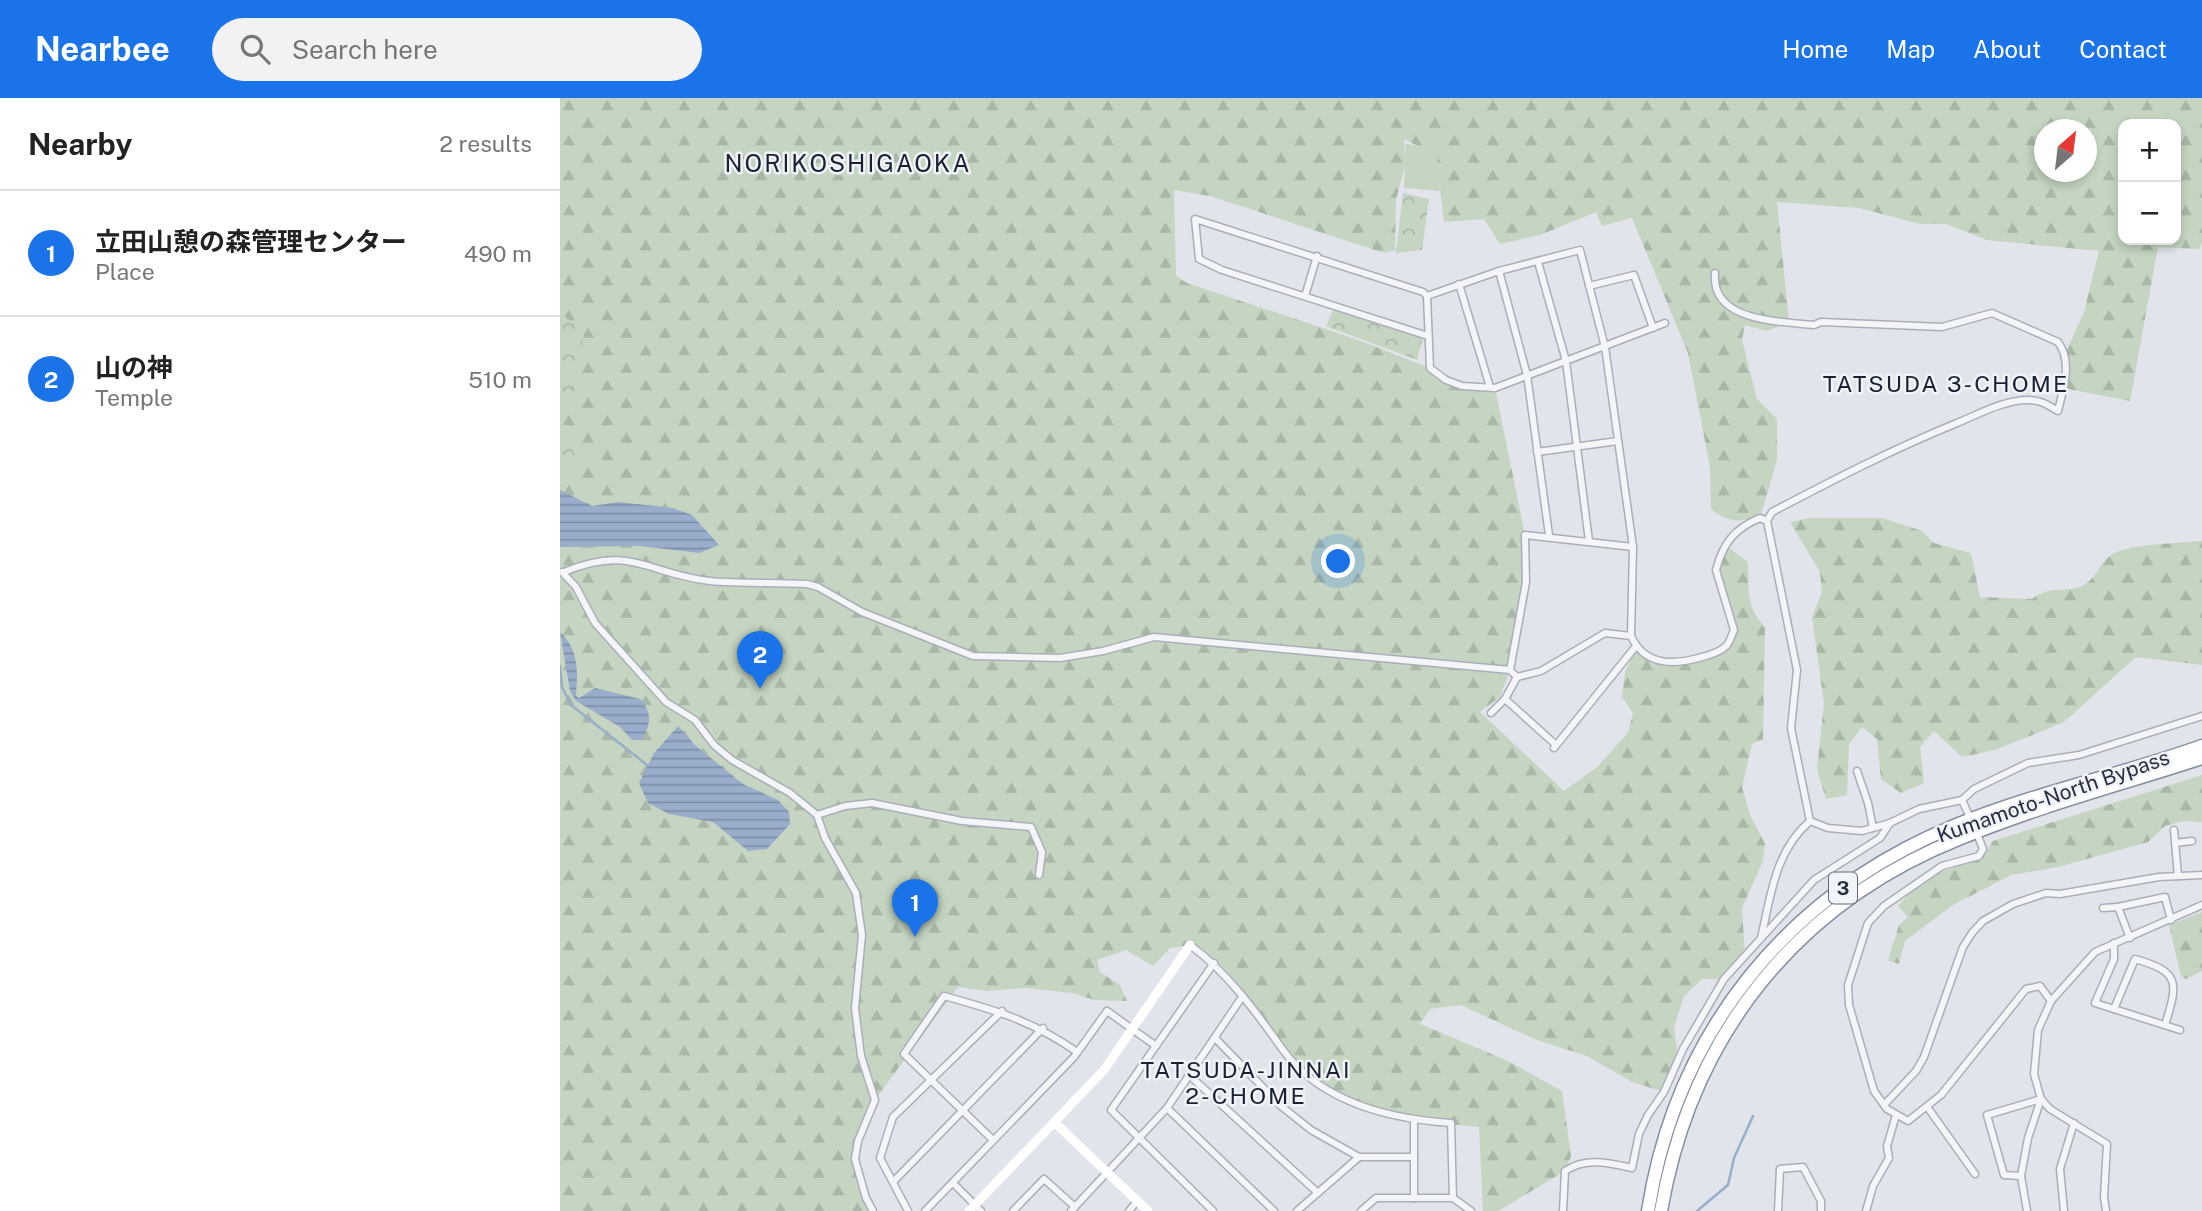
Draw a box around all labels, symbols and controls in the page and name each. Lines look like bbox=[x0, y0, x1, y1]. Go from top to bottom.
search box bbox=[212, 18, 702, 81]
text: Nearbee bbox=[35, 30, 170, 68]
icon: search bbox=[236, 30, 274, 68]
text: Search here bbox=[292, 34, 438, 65]
text: Home bbox=[1782, 35, 1848, 63]
text: Map bbox=[1886, 35, 1935, 63]
text: About bbox=[1973, 35, 2041, 63]
text: Contact bbox=[2079, 35, 2167, 63]
north arrow bbox=[2034, 119, 2097, 182]
map controls bbox=[2118, 119, 2181, 245]
button: + bbox=[2118, 119, 2181, 182]
text: Nearby bbox=[28, 126, 132, 162]
text: 2 results bbox=[439, 130, 532, 157]
district label: NORIKOSHIGAOKA bbox=[724, 149, 972, 177]
button: − bbox=[2118, 182, 2181, 245]
text: 立田山憩の森管理センター bbox=[95, 226, 407, 257]
text: 1 bbox=[46, 240, 56, 267]
text: 490 m bbox=[464, 240, 532, 267]
text: Place bbox=[95, 258, 155, 285]
text: 山の神 bbox=[95, 352, 173, 383]
text: 2 bbox=[44, 366, 58, 393]
text: 510 m bbox=[468, 366, 532, 393]
district label: TATSUDA 3-CHOME bbox=[1823, 370, 2069, 397]
text: Temple bbox=[95, 384, 173, 411]
your location bbox=[1321, 544, 1355, 578]
pin: 2 bbox=[737, 631, 783, 689]
street label: Kumamoto-North Bypass bbox=[1933, 744, 2173, 848]
road number: 3 bbox=[1829, 873, 1857, 904]
pin: 1 bbox=[892, 879, 938, 937]
district label: TATSUDA-JINNAI 2-CHOME bbox=[1140, 1056, 1352, 1109]

